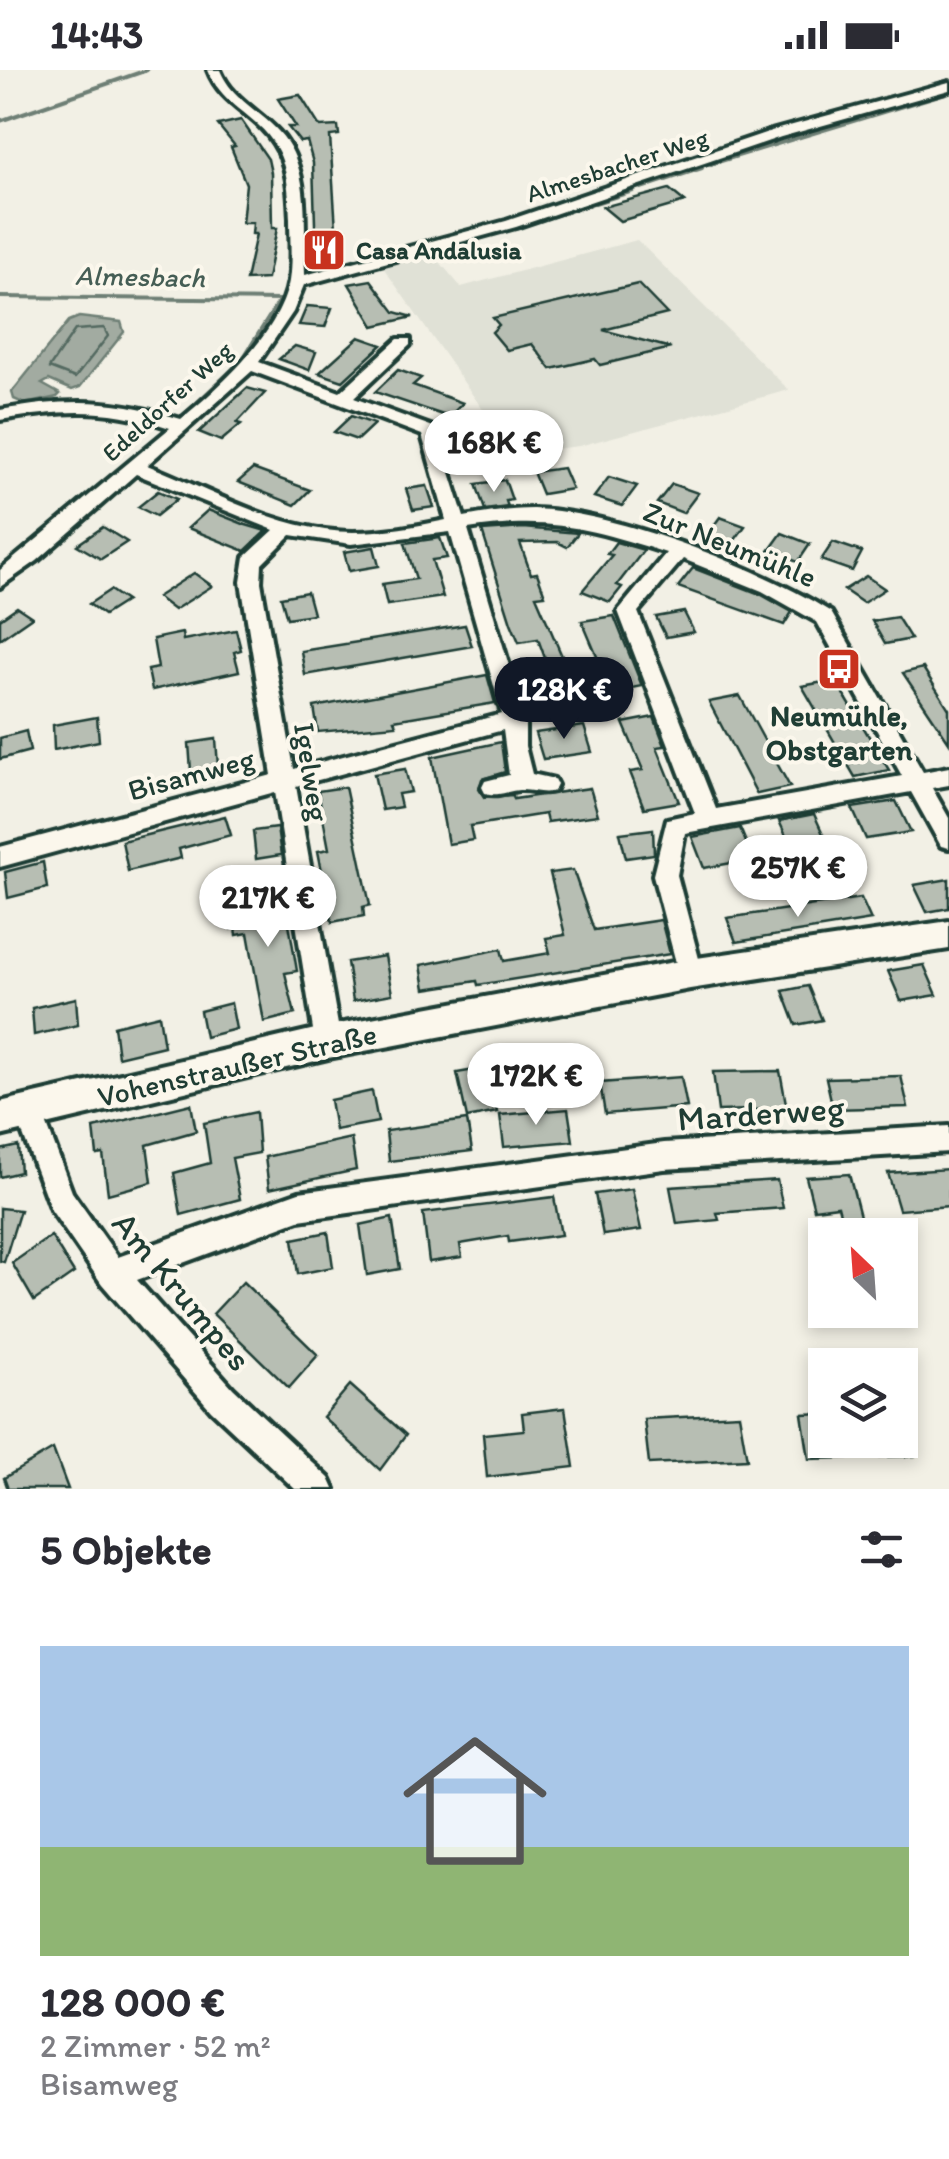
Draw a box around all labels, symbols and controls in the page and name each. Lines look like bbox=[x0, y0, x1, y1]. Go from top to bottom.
text: 14:43 bbox=[50, 12, 143, 58]
street label: Almesbacher Weg bbox=[522, 121, 712, 208]
restaurant icon: Casa Andalusia bbox=[301, 227, 347, 273]
place label: Casa Andalusia bbox=[356, 235, 522, 265]
water label: Almesbach bbox=[75, 258, 206, 294]
street label: Edeldorfer Weg bbox=[96, 335, 238, 467]
pin: 168K € bbox=[413, 410, 575, 495]
text: 168K € bbox=[446, 423, 542, 461]
street label: Zur Neumühle bbox=[638, 493, 822, 595]
bus stop icon: Neumühle, Obstgarten bbox=[816, 646, 862, 692]
pin: 128K € bbox=[483, 657, 645, 742]
text: 128K € bbox=[516, 670, 612, 708]
place label: Neumühle, Obstgarten bbox=[766, 697, 912, 768]
street label: Igelweg bbox=[286, 720, 338, 825]
street label: Bisamweg bbox=[124, 739, 259, 809]
pin: 257K € bbox=[717, 835, 879, 920]
text: 257K € bbox=[750, 848, 846, 886]
pin: 217K € bbox=[187, 865, 349, 950]
text: 217K € bbox=[221, 878, 315, 916]
street label: Vohenstraußer Straße bbox=[94, 1015, 380, 1115]
pin: 172K € bbox=[455, 1043, 617, 1128]
text: 172K € bbox=[489, 1056, 583, 1094]
street label: Marderweg bbox=[676, 1086, 846, 1140]
street label: Am Krumpes bbox=[103, 1203, 261, 1379]
north arrow bbox=[808, 1218, 918, 1328]
map controls bbox=[808, 1218, 918, 1458]
button: layers bbox=[808, 1348, 918, 1458]
icon: filters bbox=[854, 1522, 909, 1577]
text: 5 Objekte bbox=[40, 1524, 212, 1575]
icon: home bbox=[385, 1711, 565, 1891]
text: 128 000 € bbox=[40, 1976, 225, 2027]
text: 2 Zimmer · 52 m² bbox=[40, 2027, 271, 2065]
text: Bisamweg bbox=[40, 2065, 178, 2103]

